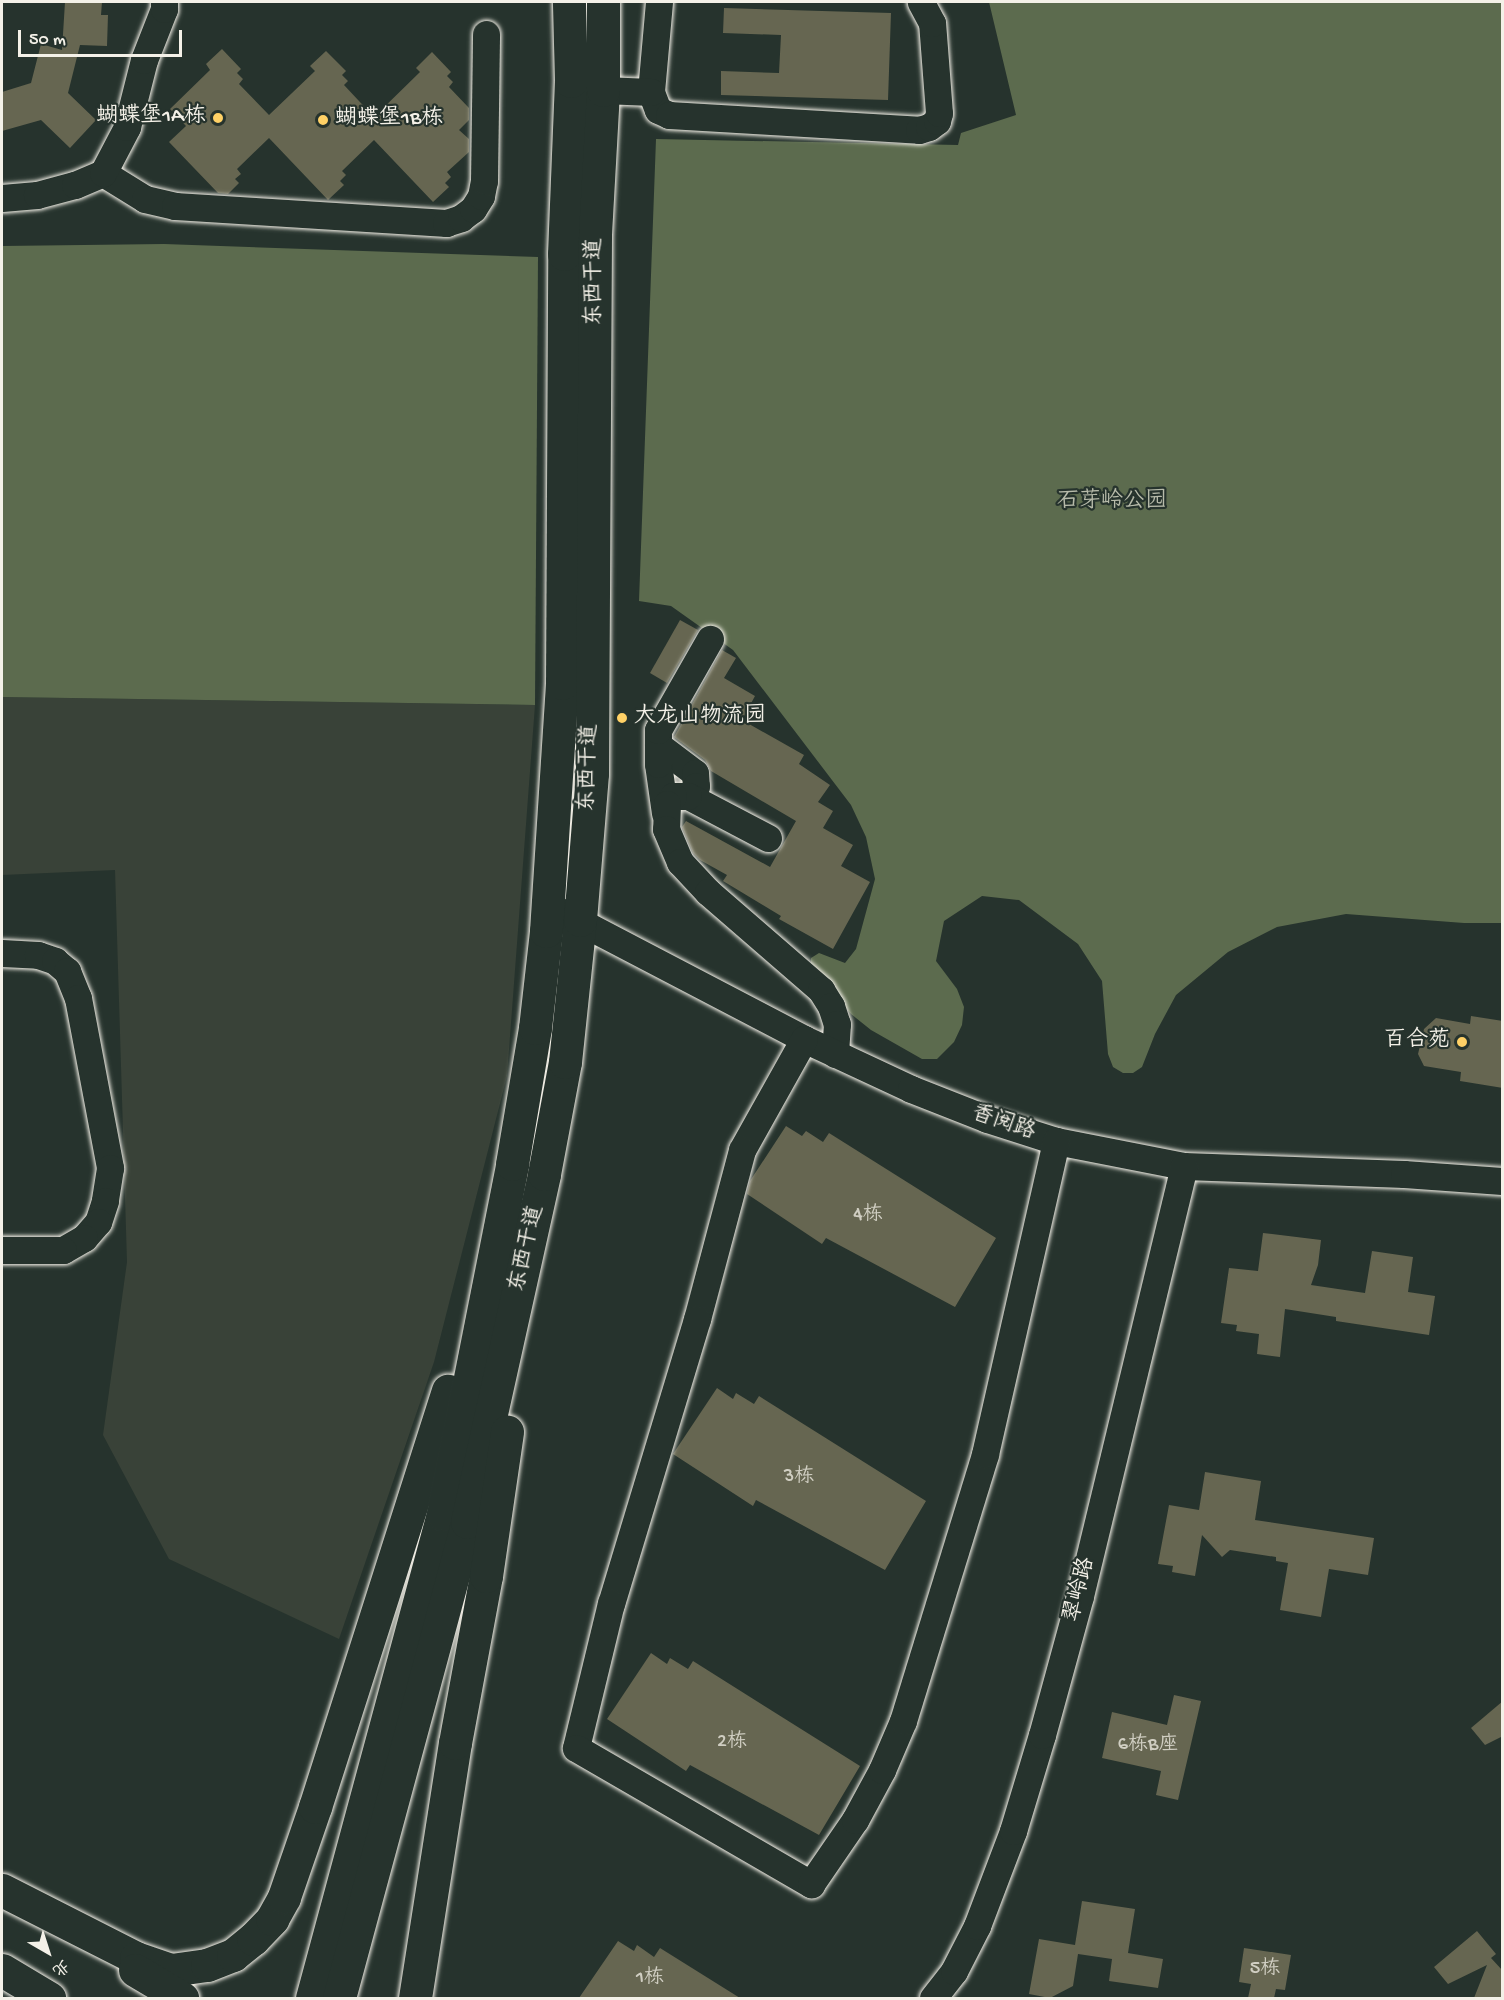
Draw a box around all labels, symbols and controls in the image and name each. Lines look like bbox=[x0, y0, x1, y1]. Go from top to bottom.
scale bar bbox=[21, 18, 184, 56]
text: 50 m bbox=[29, 30, 66, 51]
place label: 蝴蝶堡1A栋 bbox=[96, 105, 206, 131]
place label: 蝴蝶堡1B栋 bbox=[335, 107, 443, 133]
marker: 蝴蝶堡1A栋 bbox=[211, 111, 225, 125]
marker: 蝴蝶堡1B栋 bbox=[316, 113, 330, 127]
street label: 东西干道 bbox=[583, 238, 609, 326]
park label: 石芽岭公园 bbox=[1057, 490, 1167, 516]
place label: 大龙山物流园 bbox=[634, 705, 766, 731]
marker: 大龙山物流园 bbox=[615, 711, 629, 725]
street label: 东西干道 bbox=[575, 724, 605, 812]
place label: 百合苑 bbox=[1384, 1029, 1450, 1055]
marker: 百合苑 bbox=[1455, 1035, 1469, 1049]
street label: 香阅路 bbox=[968, 1101, 1038, 1147]
street label: 东西干道 bbox=[505, 1203, 551, 1295]
house number: 4栋 bbox=[853, 1203, 883, 1227]
house number: 3栋 bbox=[784, 1465, 814, 1489]
street label: 翠岭路 bbox=[1060, 1555, 1102, 1625]
house number: 2栋 bbox=[717, 1730, 747, 1754]
house number: 6栋B座 bbox=[1118, 1733, 1178, 1757]
north arrow bbox=[18, 1922, 78, 1982]
text: 北 bbox=[47, 1954, 72, 1979]
house number: 5栋 bbox=[1250, 1957, 1280, 1981]
house number: 1栋 bbox=[636, 1966, 664, 1990]

